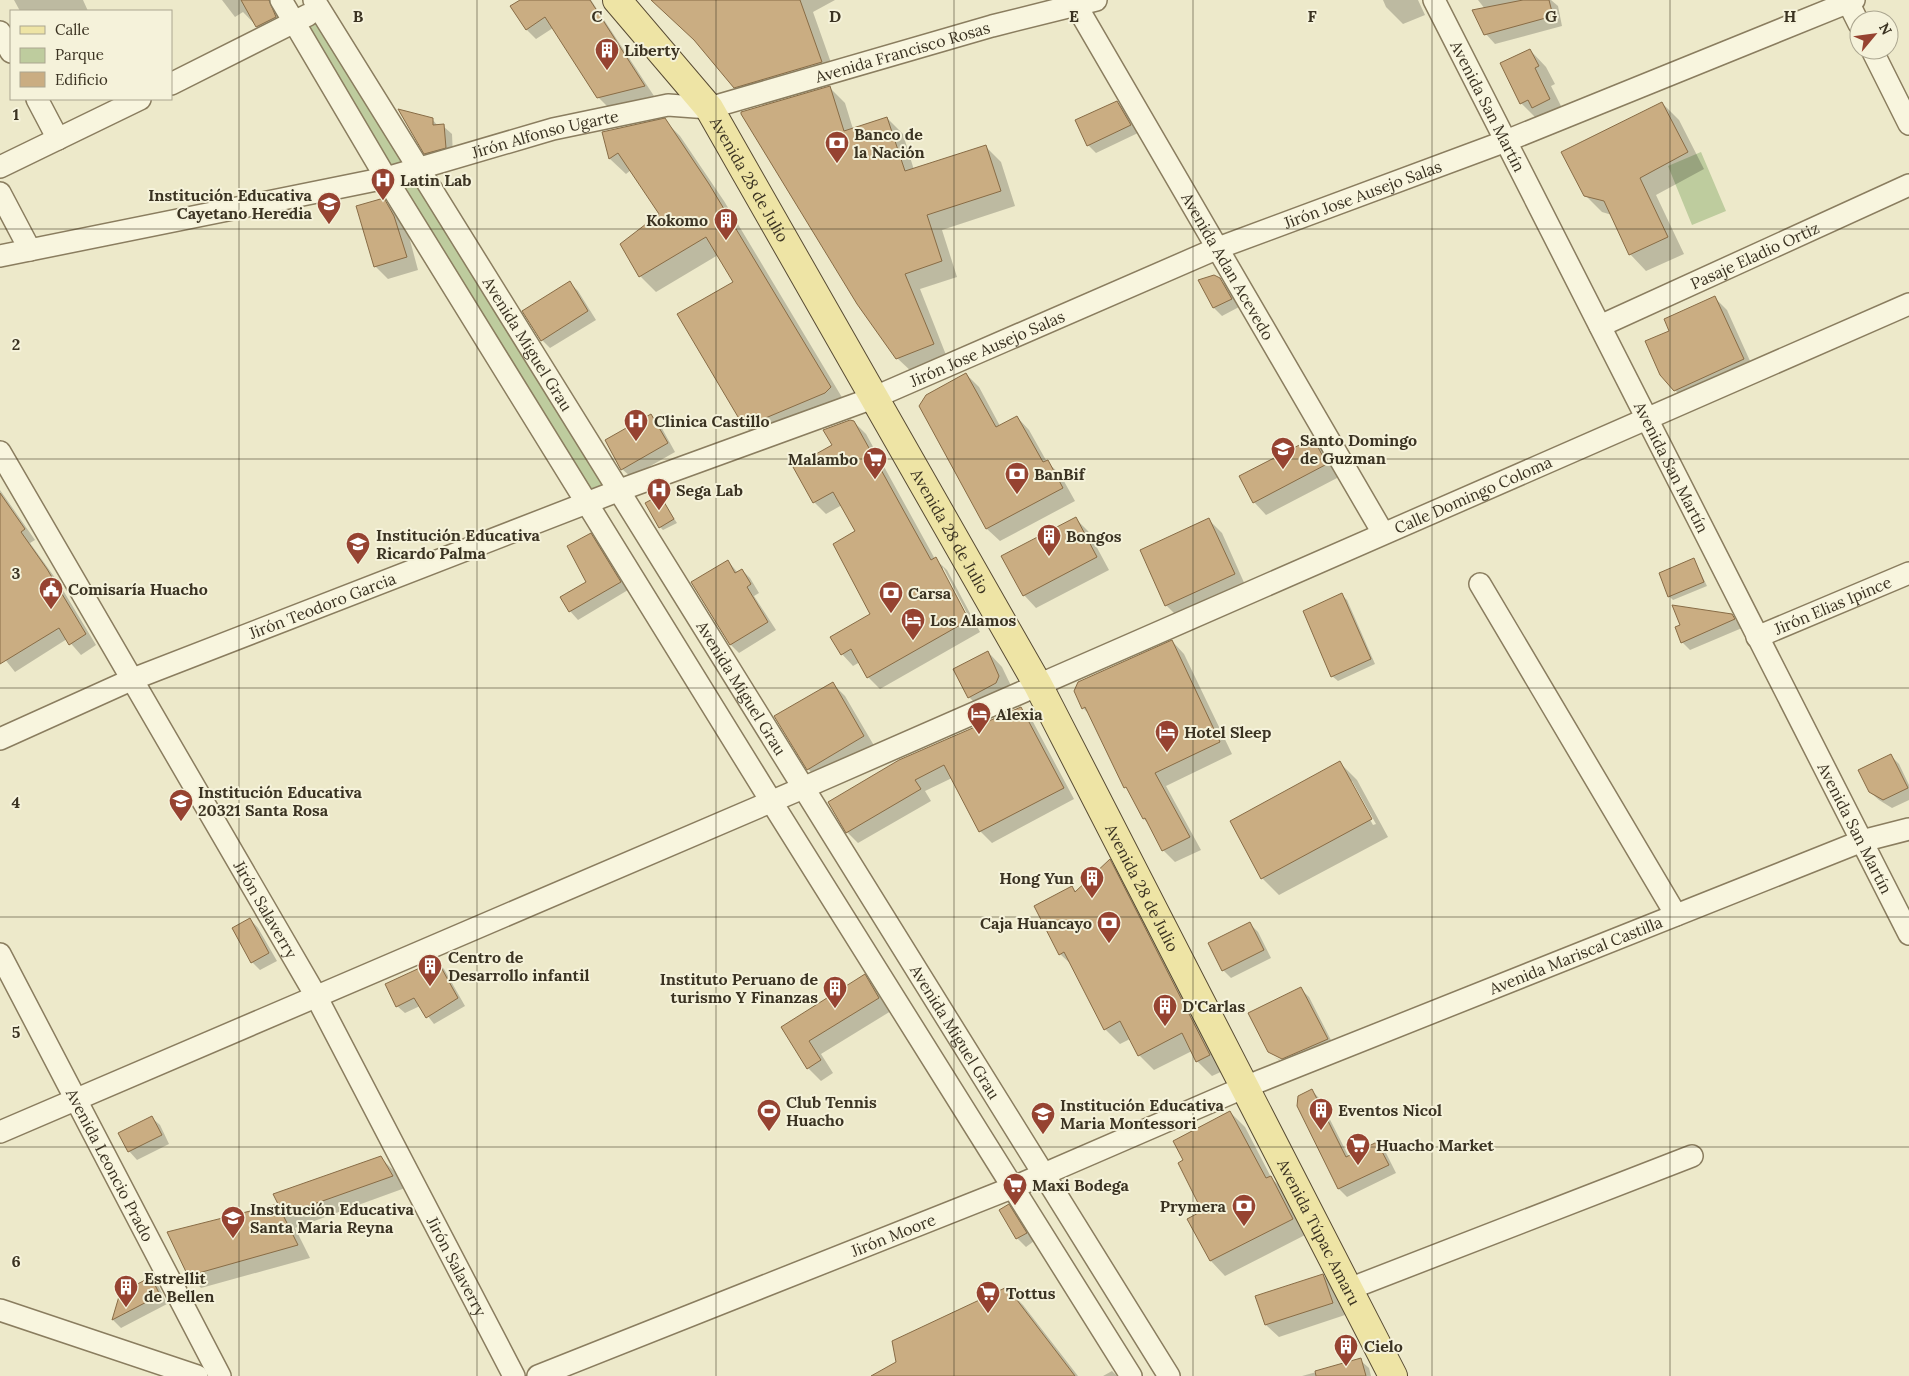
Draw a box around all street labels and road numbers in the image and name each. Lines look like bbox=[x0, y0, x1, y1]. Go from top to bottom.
street label: Avenida Francisco Rosas bbox=[812, 17, 992, 87]
street label: Avenida San Martín bbox=[1446, 36, 1530, 175]
street label: Jirón Alfonso Ugarte bbox=[468, 106, 621, 163]
street label: Avenida 28 de Julio bbox=[706, 112, 793, 245]
street label: Jirón Jose Ausejo Salas bbox=[1280, 156, 1444, 233]
street label: Avenida Adan Acevedo bbox=[1177, 188, 1279, 344]
street label: Pasaje Eladio Ortiz bbox=[1687, 217, 1822, 293]
street label: Avenida Miguel Grau bbox=[478, 272, 577, 415]
street label: Jirón Jose Ausejo Salas bbox=[906, 306, 1068, 391]
street label: Avenida San Martín bbox=[1629, 397, 1713, 536]
street label: Calle Domingo Coloma bbox=[1391, 452, 1555, 538]
street label: Avenida 28 de Julio bbox=[906, 464, 994, 597]
street label: Jirón Teodoro Garcia bbox=[245, 568, 399, 643]
street label: Jirón Elias Ipince bbox=[1770, 572, 1895, 639]
street label: Avenida Miguel Grau bbox=[692, 616, 791, 759]
street label: Avenida San Martín bbox=[1813, 758, 1897, 897]
street label: Avenida 28 de Julio bbox=[1101, 820, 1183, 955]
street label: Jirón Salaverry bbox=[229, 856, 302, 962]
street label: Avenida Mariscal Castilla bbox=[1486, 912, 1665, 999]
street label: Avenida Miguel Grau bbox=[906, 960, 1005, 1103]
street label: Avenida Leoncio Prado bbox=[61, 1084, 158, 1245]
street label: Avenida Túpac Amaru bbox=[1273, 1154, 1365, 1309]
street label: Jirón Moore bbox=[847, 1209, 939, 1261]
street label: Jirón Salaverry bbox=[422, 1212, 491, 1320]

